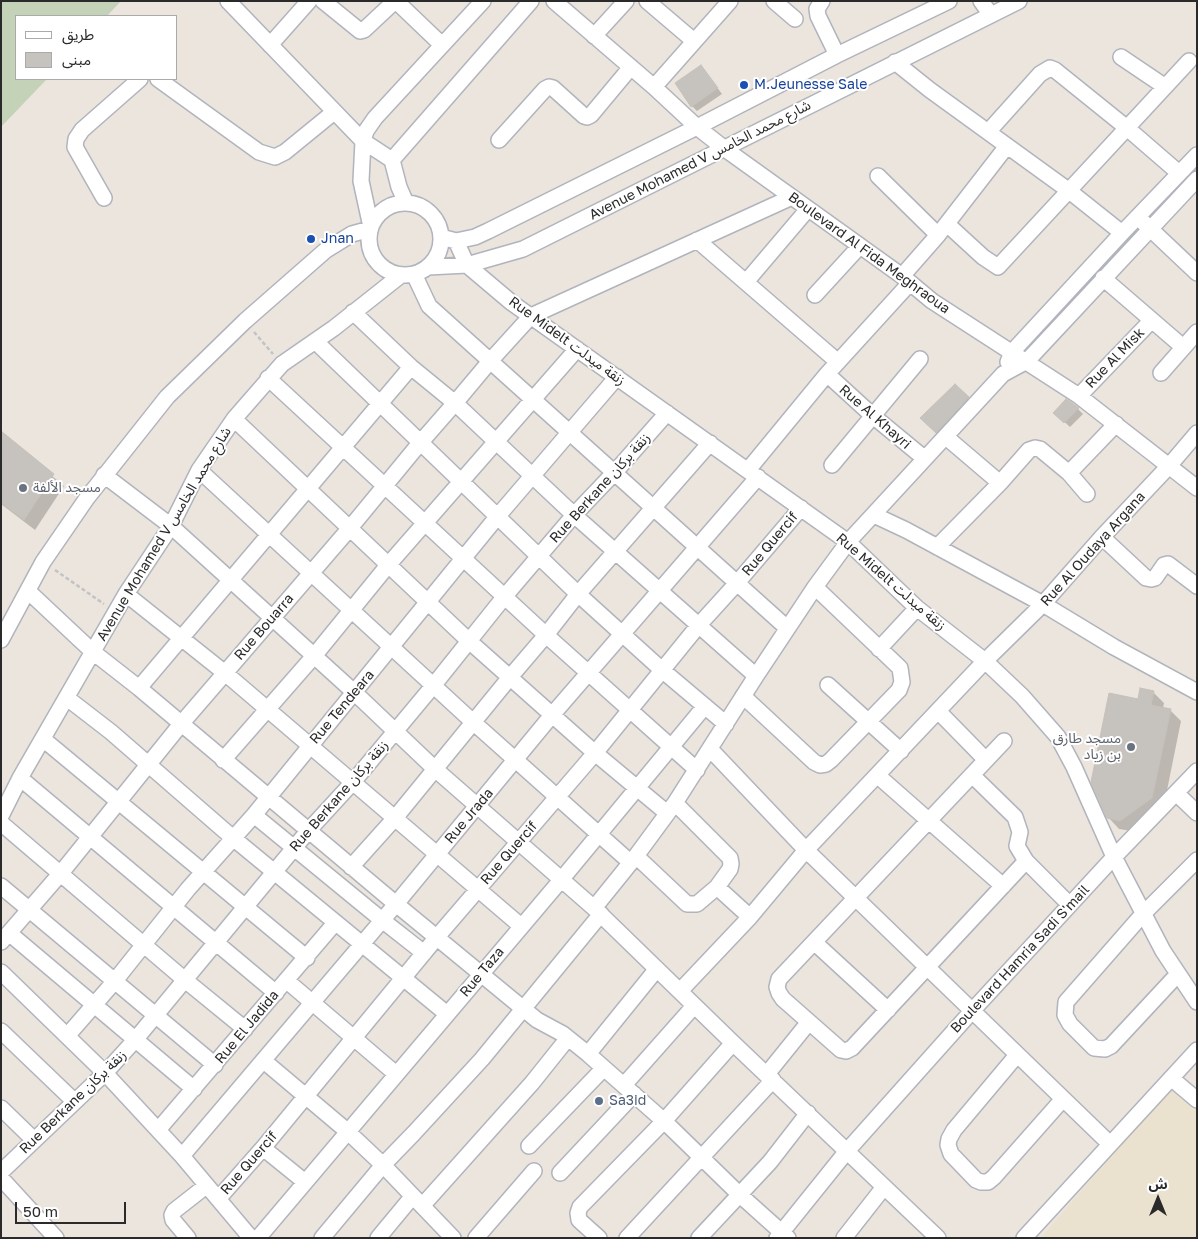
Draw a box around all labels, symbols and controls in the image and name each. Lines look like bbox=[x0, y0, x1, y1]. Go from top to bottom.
legend bbox=[15, 15, 178, 80]
text: طريق bbox=[62, 25, 94, 43]
text: مبنى bbox=[62, 50, 91, 68]
place label: M.Jeunesse Sale bbox=[754, 77, 867, 93]
marker: M.Jeunesse Sale bbox=[738, 79, 750, 91]
street label: Avenue Mohamed V شارع محمد الخامس bbox=[586, 97, 814, 223]
street label: Boulevard Al Fida Meghraoua bbox=[785, 189, 953, 317]
place label: Jnan bbox=[321, 231, 354, 247]
marker: Jnan bbox=[305, 233, 317, 245]
street label: Rue Midelt زنقة ميدلت bbox=[505, 293, 629, 389]
street label: Rue Al Misk bbox=[1082, 324, 1148, 392]
street label: Rue Al Khayri bbox=[836, 381, 914, 453]
street label: Avenue Mohamed V شارع محمد الخامس bbox=[93, 424, 235, 644]
street label: Rue Berkane زنقة بركان bbox=[546, 430, 654, 546]
place label: مسجد الألفة bbox=[33, 480, 101, 496]
marker: مسجد الألفة bbox=[17, 482, 29, 494]
street label: Rue Al Oudaya Argana bbox=[1037, 488, 1149, 610]
street label: Rue Quercif bbox=[738, 509, 802, 579]
street label: Rue Midelt زنقة ميدلت bbox=[833, 530, 949, 634]
street label: Rue Bouarra bbox=[231, 590, 297, 664]
street label: Rue Tendeara bbox=[306, 667, 378, 747]
place label: مسجد طارق بن زياد bbox=[1053, 731, 1121, 764]
street label: Rue Berkane زنقة بركان bbox=[286, 737, 392, 855]
marker: مسجد طارق بن زياد bbox=[1125, 741, 1137, 753]
street label: Rue Jrada bbox=[441, 785, 497, 847]
street label: Rue Quercif bbox=[477, 818, 541, 888]
street label: Boulevard Hamria Sadi S'mail bbox=[947, 882, 1093, 1036]
street label: Rue Taza bbox=[456, 944, 508, 1000]
street label: Rue El Jadida bbox=[212, 987, 282, 1067]
street label: Rue Berkane زنقة بركان bbox=[16, 1047, 130, 1157]
place label: Sa3id bbox=[609, 1093, 646, 1109]
marker: Sa3id bbox=[593, 1095, 605, 1107]
street label: Rue Quercif bbox=[217, 1128, 281, 1198]
north arrow bbox=[1133, 1174, 1183, 1224]
text: ش bbox=[1148, 1175, 1168, 1192]
scale bar bbox=[18, 1192, 129, 1224]
text: 50 m bbox=[23, 1202, 58, 1220]

